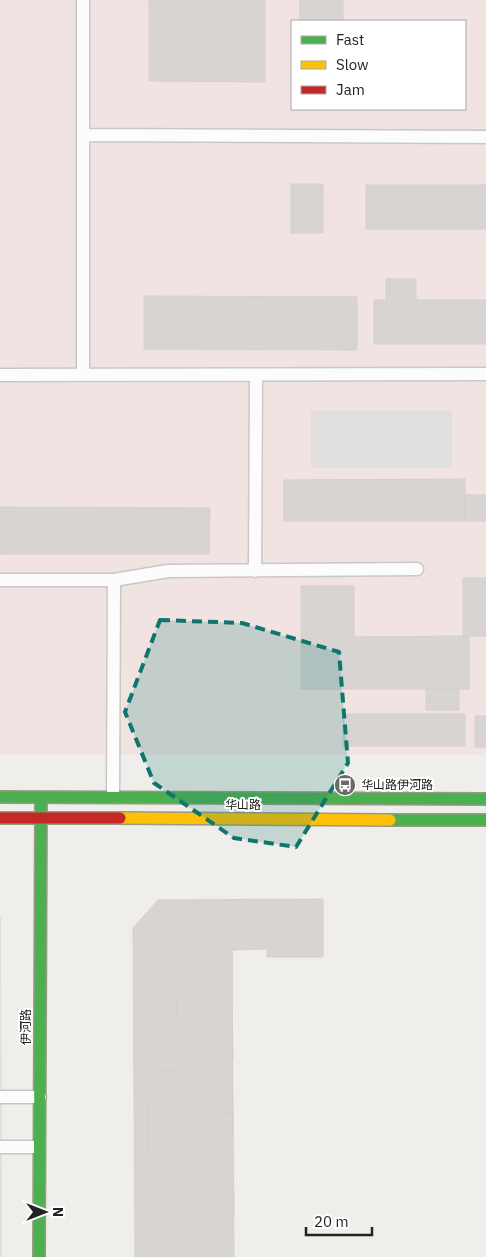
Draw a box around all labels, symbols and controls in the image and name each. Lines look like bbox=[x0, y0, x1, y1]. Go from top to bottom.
legend bbox=[291, 20, 466, 110]
text: Fast bbox=[336, 30, 364, 49]
text: Slow bbox=[336, 55, 369, 74]
text: Jam bbox=[336, 80, 365, 99]
bus stop icon: 华山路伊河路 bbox=[333, 773, 357, 797]
place label: 华山路伊河路 bbox=[361, 777, 433, 792]
street label: 华山路 bbox=[225, 797, 261, 812]
street label: 伊河路 bbox=[18, 1009, 33, 1045]
north arrow bbox=[20, 1187, 70, 1237]
scale bar bbox=[306, 1204, 372, 1236]
text: N bbox=[49, 1207, 67, 1217]
text: 20 m bbox=[314, 1212, 349, 1231]

